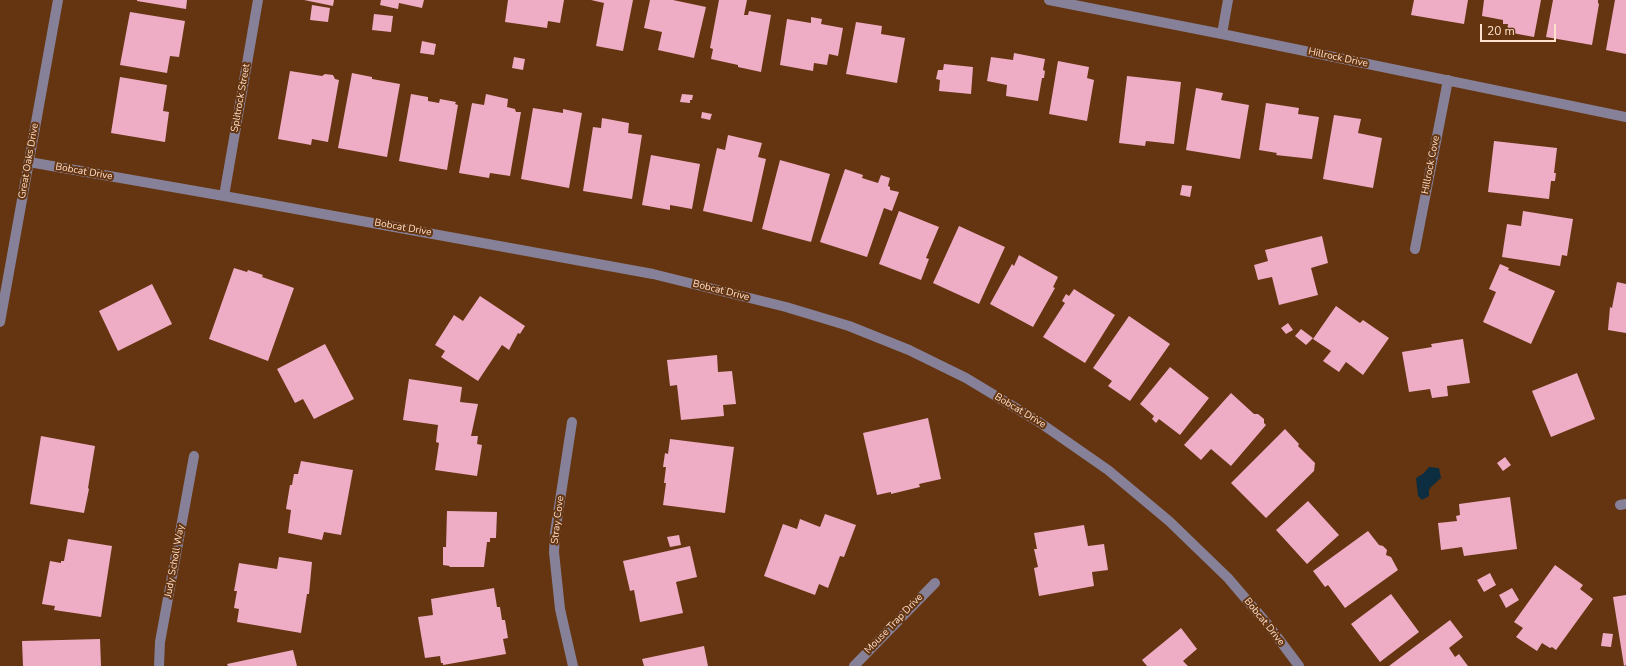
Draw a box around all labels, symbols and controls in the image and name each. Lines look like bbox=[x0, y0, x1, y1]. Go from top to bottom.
scale bar bbox=[1482, 16, 1558, 42]
text: 20 m bbox=[1487, 23, 1515, 39]
street label: Hillrock Drive bbox=[1307, 46, 1369, 70]
street label: Splitrock Street bbox=[229, 63, 253, 133]
street label: Great Oaks Drive bbox=[16, 122, 42, 200]
street label: Hillrock Cove bbox=[1419, 135, 1443, 195]
street label: Bobcat Drive bbox=[54, 161, 114, 183]
street label: Bobcat Drive bbox=[373, 217, 433, 239]
street label: Bobcat Drive bbox=[691, 278, 751, 304]
street label: Bobcat Drive bbox=[992, 391, 1048, 431]
street label: Stray Cove bbox=[549, 495, 567, 545]
street label: Judy Scholl Way bbox=[163, 524, 187, 598]
street label: Mouse Trap Drive bbox=[862, 592, 926, 656]
street label: Bobcat Drive bbox=[1241, 596, 1287, 648]

